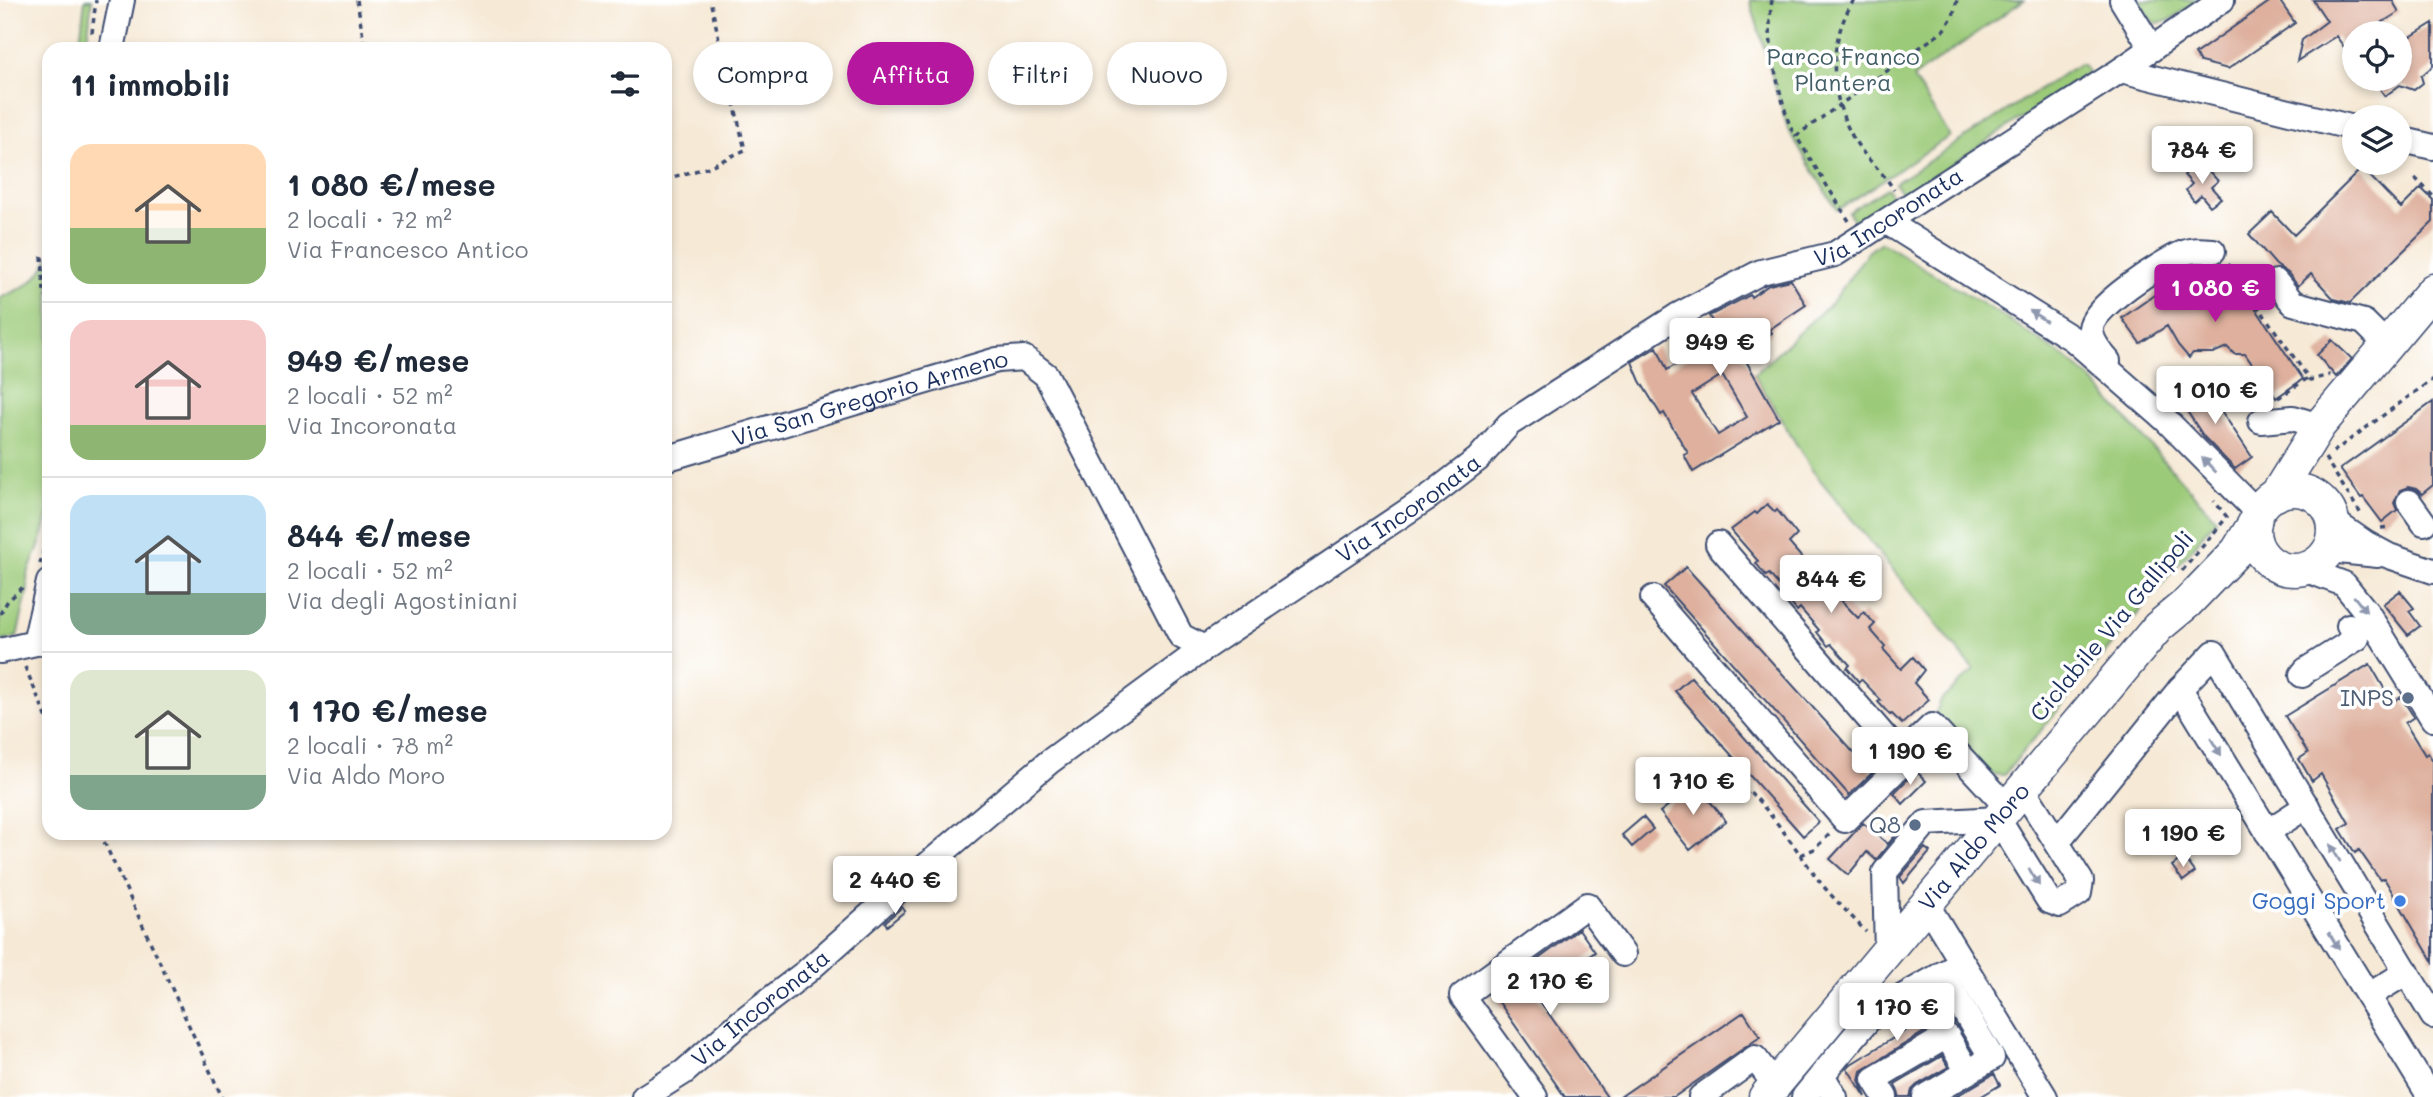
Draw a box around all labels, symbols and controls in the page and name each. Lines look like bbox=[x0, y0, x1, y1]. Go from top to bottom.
map controls bbox=[2342, 21, 2412, 175]
button: locate bbox=[2342, 21, 2412, 91]
park label: Parco Franco Plantera bbox=[1766, 41, 1920, 97]
chip: Compra bbox=[693, 42, 833, 105]
chip: Affitta bbox=[847, 42, 974, 105]
chip: Filtri bbox=[988, 42, 1093, 105]
chip: Nuovo bbox=[1107, 42, 1227, 105]
text: 11 immobili bbox=[70, 64, 231, 104]
icon: filters bbox=[606, 65, 644, 103]
button: layers bbox=[2342, 105, 2412, 175]
pin: 784 € bbox=[2153, 127, 2251, 186]
text: 784 € bbox=[2168, 134, 2236, 164]
street label: Via Incoronata bbox=[1811, 160, 1968, 273]
text: 1 080 €/mese bbox=[287, 164, 496, 204]
icon: home bbox=[126, 172, 210, 256]
text: 2 locali · 72 m² bbox=[287, 204, 452, 234]
text: Via Francesco Antico bbox=[287, 234, 528, 264]
pin: 1 080 € bbox=[2150, 264, 2280, 324]
text: 1 080 € bbox=[2170, 272, 2260, 302]
one-way arrow bbox=[2028, 310, 2048, 323]
pin: 949 € bbox=[1671, 318, 1769, 378]
text: 949 € bbox=[1685, 326, 1755, 356]
text: 949 €/mese bbox=[287, 340, 469, 380]
street label: Via San Gregorio Armeno bbox=[728, 343, 1009, 452]
icon: home bbox=[126, 348, 210, 432]
pin: 1 010 € bbox=[2150, 366, 2280, 426]
text: 1 010 € bbox=[2172, 374, 2258, 404]
text: 2 locali · 52 m² bbox=[287, 380, 453, 410]
text: Via Incoronata bbox=[287, 410, 457, 440]
street label: Via Incoronata bbox=[1330, 447, 1486, 569]
one-way arrow bbox=[2202, 457, 2218, 474]
text: 844 €/mese bbox=[287, 515, 471, 555]
icon: home bbox=[126, 523, 210, 607]
street label: Ciclabile Via Gallipoli bbox=[2023, 524, 2200, 727]
text: 2 locali · 52 m² bbox=[287, 555, 453, 585]
pin: 844 € bbox=[1782, 556, 1880, 615]
text: 844 € bbox=[1796, 563, 1866, 593]
text: Via degli Agostiniani bbox=[287, 585, 518, 615]
one-way arrow bbox=[2353, 594, 2368, 612]
place label: INPS bbox=[2340, 682, 2394, 712]
text: 1 170 €/mese bbox=[287, 690, 488, 730]
marker: INPS bbox=[2400, 690, 2416, 706]
icon: home bbox=[126, 698, 210, 782]
pin: 1 190 € bbox=[1845, 728, 1975, 787]
text: 2 locali · 78 m² bbox=[287, 730, 453, 760]
text: 1 190 € bbox=[1868, 735, 1952, 765]
one-way arrow bbox=[2209, 738, 2222, 757]
pin: 1 710 € bbox=[1628, 758, 1758, 817]
text: Via Aldo Moro bbox=[287, 760, 445, 790]
text: 1 710 € bbox=[1651, 765, 1735, 795]
street label: Via Aldo Moro bbox=[1911, 776, 2036, 917]
place label: Q8 bbox=[1869, 809, 1901, 839]
pin: 1 190 € bbox=[2118, 810, 2248, 869]
marker: Q8 bbox=[1907, 817, 1923, 833]
text: 1 190 € bbox=[2141, 817, 2225, 847]
one-way arrow bbox=[2329, 843, 2341, 862]
pin: 2 440 € bbox=[830, 856, 960, 916]
text: 2 440 € bbox=[849, 864, 941, 894]
one-way arrow bbox=[2028, 867, 2041, 886]
place label: Goggi Sport bbox=[2252, 885, 2386, 915]
marker: Goggi Sport bbox=[2392, 893, 2408, 909]
one-way arrow bbox=[2328, 932, 2341, 951]
street label: Via Incoronata bbox=[684, 942, 836, 1073]
pin: 2 170 € bbox=[1485, 958, 1615, 1017]
text: 2 170 € bbox=[1507, 965, 1593, 995]
pin: 1 170 € bbox=[1832, 984, 1962, 1043]
text: 1 170 € bbox=[1855, 991, 1939, 1021]

